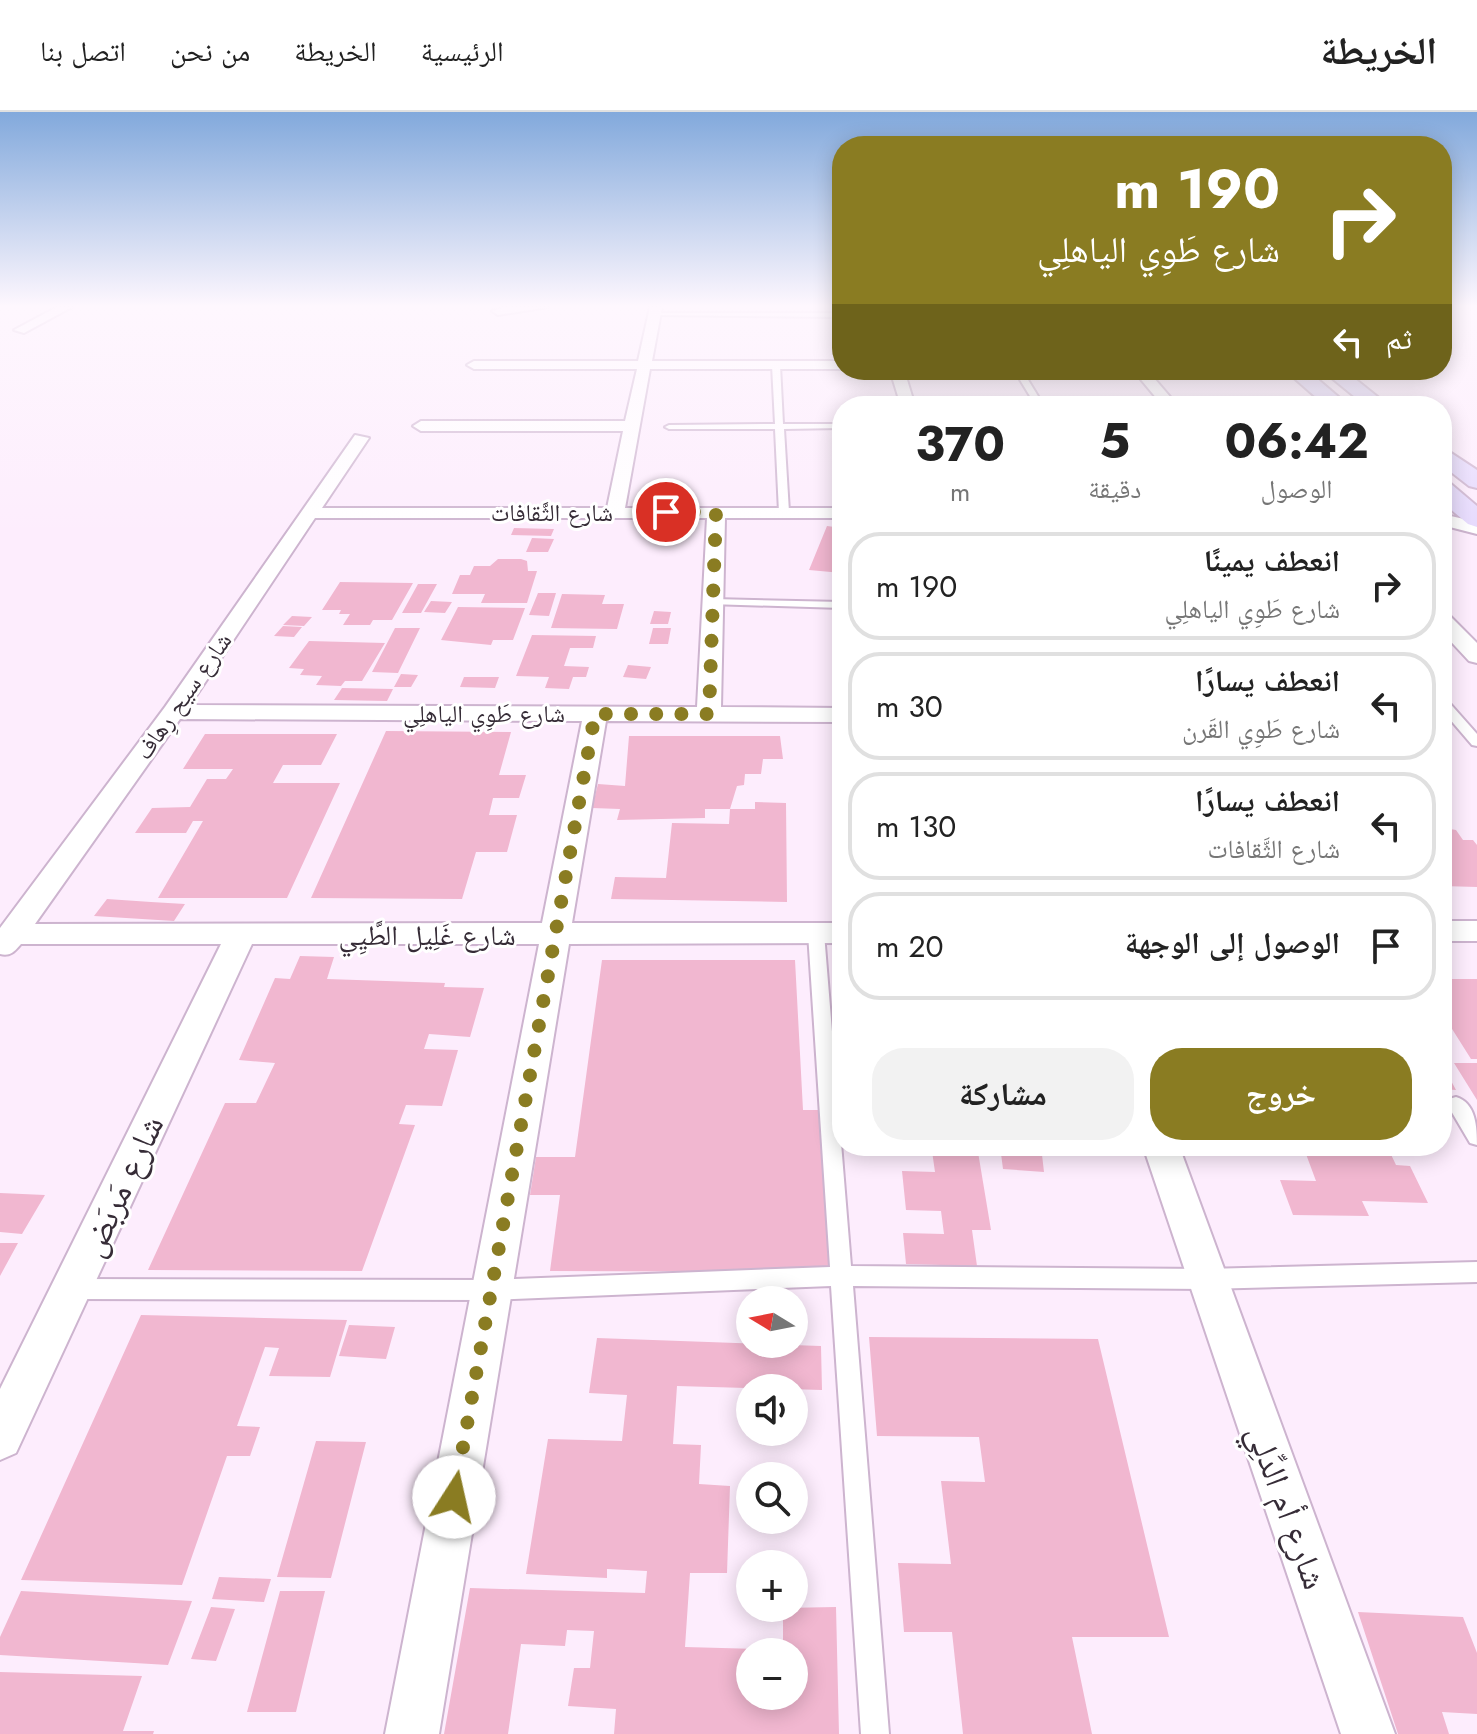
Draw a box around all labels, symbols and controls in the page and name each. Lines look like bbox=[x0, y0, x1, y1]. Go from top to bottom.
text: الخريطة bbox=[1320, 23, 1437, 78]
text: اتصل بنا bbox=[40, 31, 126, 72]
text: من نحن bbox=[170, 31, 250, 72]
text: الخريطة bbox=[294, 31, 377, 72]
text: الرئيسية bbox=[421, 31, 504, 72]
text: 190 m bbox=[1114, 148, 1280, 229]
icon: right bbox=[1308, 168, 1412, 272]
text: شارع طَوِي الياهلِي bbox=[1037, 223, 1280, 275]
text: ثم bbox=[1386, 317, 1412, 360]
icon: left bbox=[1326, 320, 1370, 364]
text: 5 bbox=[1099, 407, 1130, 476]
text: 06:42 bbox=[1224, 407, 1369, 476]
text: 370 bbox=[915, 410, 1005, 479]
text: دقيقة bbox=[1088, 470, 1141, 508]
text: الوصول bbox=[1261, 470, 1333, 508]
text: m bbox=[950, 473, 970, 511]
pin bbox=[632, 478, 700, 546]
icon: arrive bbox=[644, 490, 688, 534]
street label: شارع الثَّقافات bbox=[491, 495, 613, 530]
text: انعطف يمينًا bbox=[1204, 539, 1340, 582]
icon: right bbox=[1364, 564, 1408, 608]
text: 190 m bbox=[876, 565, 957, 608]
text: شارع طَوِي الياهلِي bbox=[1164, 590, 1340, 628]
street label: شارع سيح رِهاف bbox=[126, 625, 240, 767]
text: انعطف يسارًا bbox=[1195, 659, 1340, 702]
icon: left bbox=[1364, 684, 1408, 728]
text: 30 m bbox=[876, 685, 943, 728]
street label: شارع طَوِي الياهلِي bbox=[403, 696, 565, 733]
text: شارع طَوِي القَرن bbox=[1182, 710, 1340, 748]
text: انعطف يسارًا bbox=[1195, 779, 1340, 822]
icon: left bbox=[1364, 804, 1408, 848]
text: 130 m bbox=[876, 805, 956, 848]
text: شارع الثَّقافات bbox=[1208, 830, 1340, 868]
street label: شارع غَلِيل الطَّيِي bbox=[338, 915, 516, 958]
text: الوصول إلى الوجهة bbox=[1125, 921, 1340, 964]
icon: arrive bbox=[1364, 924, 1408, 968]
text: 20 m bbox=[876, 925, 943, 968]
button: مشاركة bbox=[872, 1048, 1134, 1140]
button: خروج bbox=[1150, 1048, 1412, 1140]
street label: شارع مَربَض bbox=[68, 1107, 176, 1265]
north arrow bbox=[736, 1286, 808, 1358]
map controls bbox=[736, 1286, 808, 1710]
button: sound bbox=[736, 1374, 808, 1446]
street label: شارع أم الدِّلِي bbox=[1232, 1418, 1339, 1597]
position arrow bbox=[412, 1455, 496, 1539]
button: search bbox=[736, 1462, 808, 1534]
button: + bbox=[736, 1550, 808, 1622]
button: − bbox=[736, 1638, 808, 1710]

